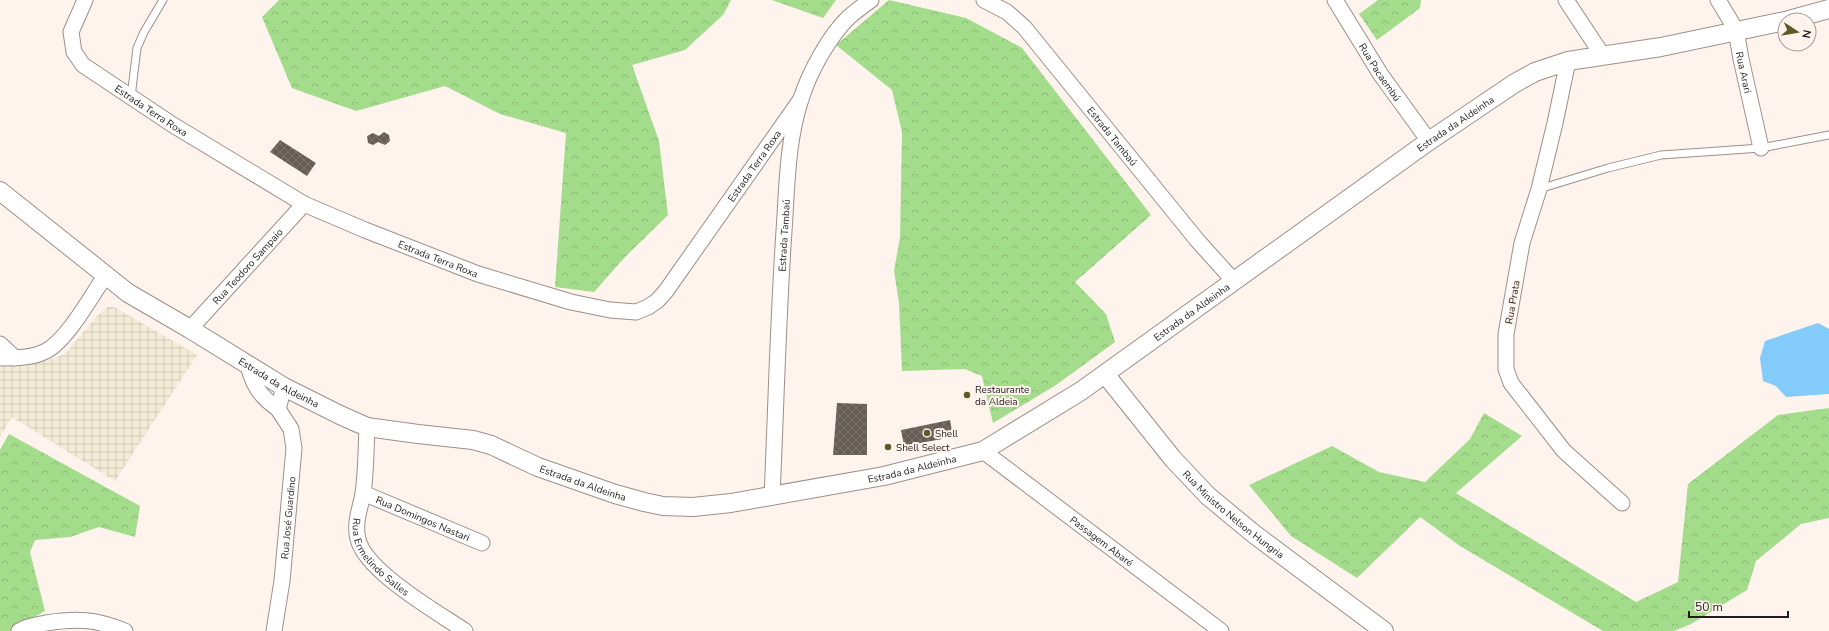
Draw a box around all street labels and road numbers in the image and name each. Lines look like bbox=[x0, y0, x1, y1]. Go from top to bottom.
street label: Rua Pacaembú bbox=[1355, 41, 1404, 104]
street label: Rua Arari bbox=[1732, 51, 1754, 95]
street label: Estrada Terra Roxa bbox=[112, 82, 190, 140]
street label: Estrada da Aldeinha bbox=[1414, 93, 1497, 156]
street label: Estrada Tambaú bbox=[1083, 104, 1140, 169]
street label: Estrada Terra Roxa bbox=[725, 128, 785, 205]
street label: Estrada Tambaú bbox=[776, 199, 794, 272]
street label: Rua Teodoro Sampaio bbox=[210, 225, 287, 308]
street label: Estrada Terra Roxa bbox=[396, 238, 480, 281]
street label: Rua Prata bbox=[1502, 279, 1524, 325]
street label: Estrada da Aldeinha bbox=[1151, 280, 1233, 345]
street label: Estrada da Aldeinha bbox=[235, 354, 321, 411]
street label: Estrada da Aldeinha bbox=[867, 452, 958, 487]
street label: Estrada da Aldeinha bbox=[537, 462, 628, 505]
street label: Rua Ministro Nelson Hungria bbox=[1179, 468, 1287, 562]
street label: Rua José Guardino bbox=[278, 476, 299, 560]
street label: Rua Domingos Nastari bbox=[373, 493, 472, 545]
street label: Passagem Abaré bbox=[1067, 513, 1136, 570]
street label: Rua Ermelindo Salles bbox=[349, 517, 412, 600]

